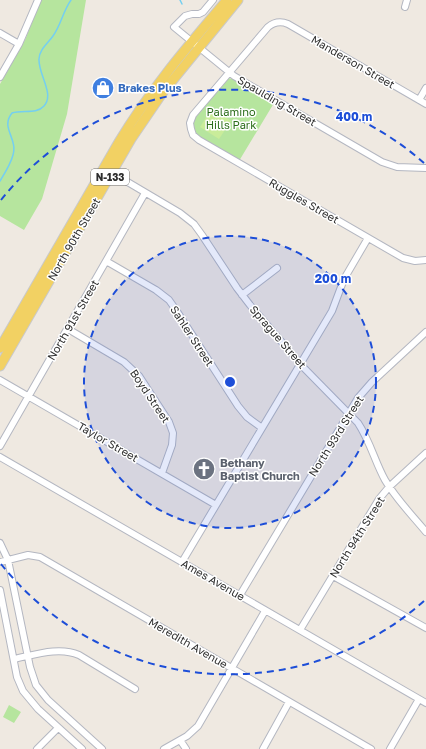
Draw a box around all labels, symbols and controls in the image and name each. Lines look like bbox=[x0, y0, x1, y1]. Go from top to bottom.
street label: Manderson Street bbox=[309, 32, 397, 91]
street label: Spaulding Street bbox=[236, 73, 319, 128]
shop icon: Brakes Plus bbox=[90, 75, 116, 101]
place label: Brakes Plus bbox=[118, 81, 182, 94]
park label: Palamino Hills Park bbox=[206, 105, 256, 131]
text: 400 m bbox=[336, 109, 372, 124]
road number: N-133 bbox=[91, 169, 129, 185]
street label: Ruggles Street bbox=[267, 175, 341, 226]
street label: North 90th Street bbox=[45, 195, 103, 282]
text: 200 m bbox=[315, 271, 351, 286]
street label: North 91st Street bbox=[44, 277, 101, 362]
street label: Sprague Street bbox=[247, 302, 309, 371]
street label: Sahler Street bbox=[168, 303, 217, 368]
street label: Boyd Street bbox=[128, 366, 173, 425]
centre of rings bbox=[223, 375, 237, 389]
street label: North 93rd Street bbox=[305, 393, 366, 479]
street label: Taylor Street bbox=[76, 419, 141, 464]
church icon: Bethany Baptist Church bbox=[191, 456, 217, 482]
place label: Bethany Baptist Church bbox=[220, 456, 300, 482]
street label: North 94th Street bbox=[326, 494, 387, 580]
street label: Ames Avenue bbox=[179, 556, 247, 603]
street label: Meredith Avenue bbox=[147, 615, 230, 670]

